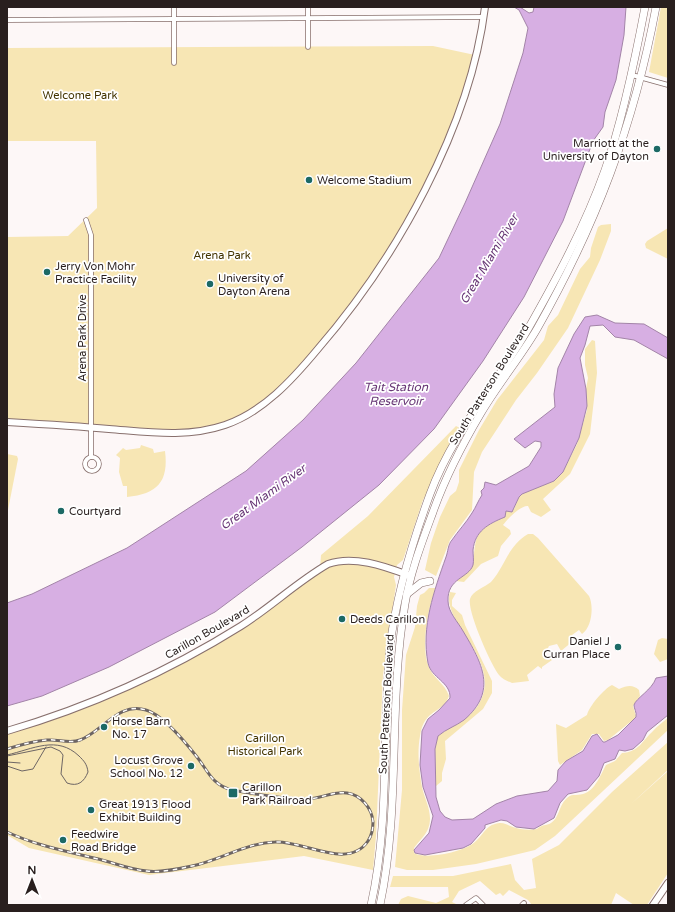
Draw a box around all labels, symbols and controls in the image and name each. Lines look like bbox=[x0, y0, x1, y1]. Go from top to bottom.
park label: Welcome Park bbox=[43, 89, 117, 102]
place label: Marriott at the University of Dayton bbox=[543, 137, 649, 163]
marker: Marriott at the University of Dayton bbox=[652, 144, 662, 154]
place label: Welcome Stadium bbox=[317, 174, 412, 187]
marker: Welcome Stadium bbox=[304, 175, 314, 185]
water label: Great Miami River bbox=[457, 210, 522, 306]
park label: Arena Park bbox=[193, 249, 251, 262]
place label: Jerry Von Mohr Practice Facility bbox=[55, 260, 137, 286]
marker: Jerry Von Mohr Practice Facility bbox=[42, 267, 52, 277]
place label: University of Dayton Arena bbox=[218, 272, 290, 298]
marker: University of Dayton Arena bbox=[205, 279, 215, 289]
street label: Arena Park Drive bbox=[76, 294, 89, 382]
street label: South Patterson Boulevard bbox=[447, 321, 532, 447]
water label: Tait Station Reservoir bbox=[364, 380, 429, 408]
water label: Great Miami River bbox=[218, 461, 310, 533]
place label: Courtyard bbox=[69, 505, 121, 518]
marker: Courtyard bbox=[56, 506, 66, 516]
street label: Carillon Boulevard bbox=[163, 603, 252, 662]
place label: Deeds Carillon bbox=[350, 613, 425, 626]
marker: Deeds Carillon bbox=[337, 614, 347, 624]
street label: South Patterson Boulevard bbox=[376, 634, 397, 774]
place label: Daniel J Curran Place bbox=[543, 635, 610, 661]
marker: Daniel J Curran Place bbox=[613, 642, 623, 652]
place label: Horse Barn No. 17 bbox=[112, 715, 170, 741]
marker: Horse Barn No. 17 bbox=[99, 722, 109, 732]
park label: Carillon Historical Park bbox=[227, 732, 303, 758]
place label: Locust Grove School No. 12 bbox=[110, 754, 183, 780]
marker: Locust Grove School No. 12 bbox=[186, 761, 196, 771]
place label: Carillon Park Railroad bbox=[242, 781, 312, 807]
marker: Carillon Park Railroad bbox=[227, 787, 239, 799]
place label: Great 1913 Flood Exhibit Building bbox=[99, 798, 191, 824]
marker: Great 1913 Flood Exhibit Building bbox=[86, 805, 96, 815]
place label: Feedwire Road Bridge bbox=[71, 828, 136, 854]
marker: Feedwire Road Bridge bbox=[58, 835, 68, 845]
north arrow bbox=[12, 860, 52, 900]
text: N bbox=[28, 864, 36, 877]

